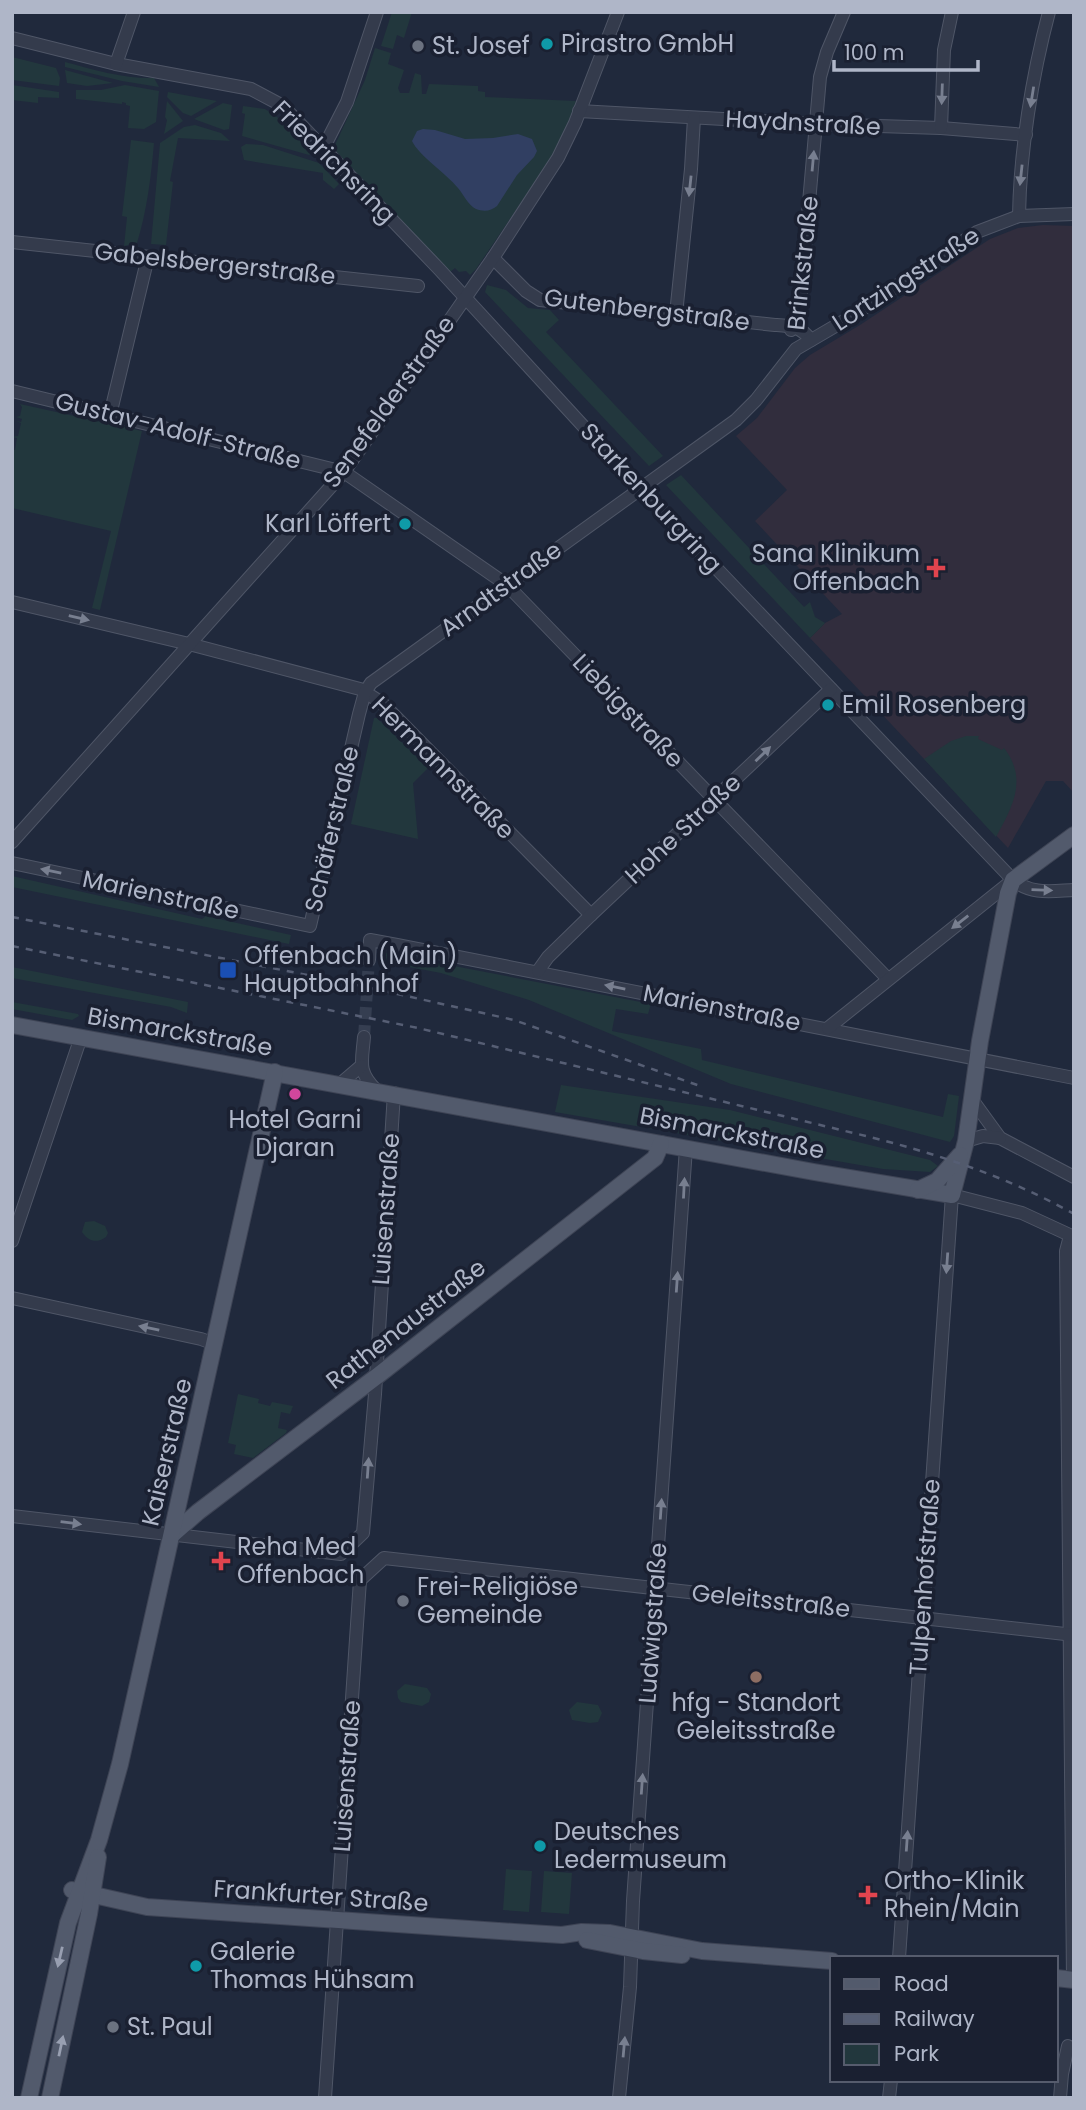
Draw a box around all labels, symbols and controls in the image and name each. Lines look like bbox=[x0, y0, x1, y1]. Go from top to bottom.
place label: Pirastro GmbH bbox=[561, 27, 734, 60]
scale bar bbox=[834, 28, 978, 72]
place label: St. Josef bbox=[432, 29, 530, 62]
marker: Pirastro GmbH bbox=[539, 36, 555, 52]
marker: St. Josef bbox=[410, 38, 426, 54]
text: 100 m bbox=[844, 38, 904, 67]
one-way arrow bbox=[937, 83, 948, 105]
one-way arrow bbox=[1026, 87, 1037, 109]
street label: Friedrichsring bbox=[265, 93, 403, 231]
street label: Haydnstraße bbox=[724, 102, 882, 143]
one-way arrow bbox=[808, 150, 819, 172]
one-way arrow bbox=[1015, 165, 1026, 187]
one-way arrow bbox=[684, 175, 695, 197]
street label: Brinkstraße bbox=[779, 194, 826, 332]
street label: Lortzingstraße bbox=[826, 219, 986, 339]
street label: Gabelsbergerstraße bbox=[93, 234, 337, 293]
street label: Gutenbergstraße bbox=[542, 281, 752, 338]
street label: Senefelderstraße bbox=[315, 309, 462, 495]
street label: Gustav-Adolf-Straße bbox=[52, 384, 304, 477]
street label: Starkenburgring bbox=[573, 416, 730, 580]
place label: Karl Löffert bbox=[265, 507, 391, 540]
marker: Karl Löffert bbox=[397, 516, 413, 532]
street label: Arndtstraße bbox=[433, 533, 568, 644]
place label: Sana Klinikum Offenbach bbox=[752, 537, 920, 598]
marker: Sana Klinikum Offenbach bbox=[926, 558, 946, 578]
one-way arrow bbox=[68, 613, 90, 624]
street label: Liebigstraße bbox=[565, 646, 691, 775]
place label: Emil Rosenberg bbox=[842, 688, 1026, 721]
street label: Hermannstraße bbox=[365, 689, 522, 846]
marker: Emil Rosenberg bbox=[820, 697, 836, 713]
street label: Schäferstraße bbox=[296, 743, 367, 915]
one-way arrow bbox=[755, 746, 772, 763]
street label: Hohe Straße bbox=[617, 766, 748, 891]
street label: Marienstraße bbox=[80, 862, 243, 927]
one-way arrow bbox=[40, 866, 62, 877]
one-way arrow bbox=[1031, 885, 1053, 896]
one-way arrow bbox=[951, 915, 969, 930]
place label: Offenbach (Main) Hauptbahnhof bbox=[244, 939, 458, 1000]
marker: Offenbach (Main) Hauptbahnhof bbox=[218, 960, 238, 980]
street label: Marienstraße bbox=[641, 976, 804, 1039]
one-way arrow bbox=[604, 981, 626, 992]
street label: Bismarckstraße bbox=[85, 999, 275, 1064]
marker: Hotel Garni Djaran bbox=[287, 1086, 303, 1102]
street label: Bismarckstraße bbox=[637, 1098, 827, 1167]
place label: Hotel Garni Djaran bbox=[228, 1103, 362, 1164]
street label: Luisenstraße bbox=[364, 1132, 407, 1286]
one-way arrow bbox=[678, 1176, 689, 1198]
street label: Rathenaustraße bbox=[319, 1251, 492, 1396]
one-way arrow bbox=[941, 1253, 952, 1275]
one-way arrow bbox=[672, 1270, 683, 1292]
one-way arrow bbox=[138, 1322, 160, 1333]
street label: Kaiserstraße bbox=[134, 1375, 200, 1529]
one-way arrow bbox=[363, 1457, 374, 1479]
street label: Tulpenhofstraße bbox=[901, 1478, 948, 1676]
one-way arrow bbox=[656, 1497, 667, 1519]
one-way arrow bbox=[60, 1518, 82, 1529]
place label: Reha Med Offenbach bbox=[237, 1530, 364, 1591]
street label: Ludwigstraße bbox=[630, 1541, 675, 1705]
marker: Reha Med Offenbach bbox=[211, 1551, 231, 1571]
place label: Frei-Religiöse Gemeinde bbox=[417, 1570, 578, 1631]
street label: Geleitsstraße bbox=[690, 1576, 852, 1625]
marker: Frei-Religiöse Gemeinde bbox=[395, 1593, 411, 1609]
marker: hfg - Standort Geleitsstraße bbox=[748, 1669, 764, 1685]
place label: hfg - Standort Geleitsstraße bbox=[671, 1686, 841, 1747]
street label: Luisenstraße bbox=[325, 1699, 368, 1853]
one-way arrow bbox=[636, 1773, 647, 1795]
place label: Deutsches Ledermuseum bbox=[554, 1815, 727, 1876]
one-way arrow bbox=[902, 1830, 913, 1852]
marker: Deutsches Ledermuseum bbox=[532, 1838, 548, 1854]
place label: Ortho-Klinik Rhein/Main bbox=[884, 1864, 1025, 1925]
street label: Frankfurter Straße bbox=[212, 1872, 430, 1919]
marker: Ortho-Klinik Rhein/Main bbox=[858, 1885, 878, 1905]
place label: Galerie Thomas Hühsam bbox=[210, 1935, 414, 1996]
one-way arrow bbox=[55, 1946, 66, 1968]
legend bbox=[830, 1956, 1058, 2082]
marker: Galerie Thomas Hühsam bbox=[188, 1958, 204, 1974]
text: Road bbox=[894, 1969, 949, 1998]
text: Railway bbox=[894, 2004, 975, 2033]
place label: St. Paul bbox=[127, 2010, 213, 2043]
marker: St. Paul bbox=[105, 2019, 121, 2035]
one-way arrow bbox=[55, 2035, 66, 2057]
one-way arrow bbox=[619, 2036, 630, 2058]
text: Park bbox=[894, 2039, 939, 2068]

